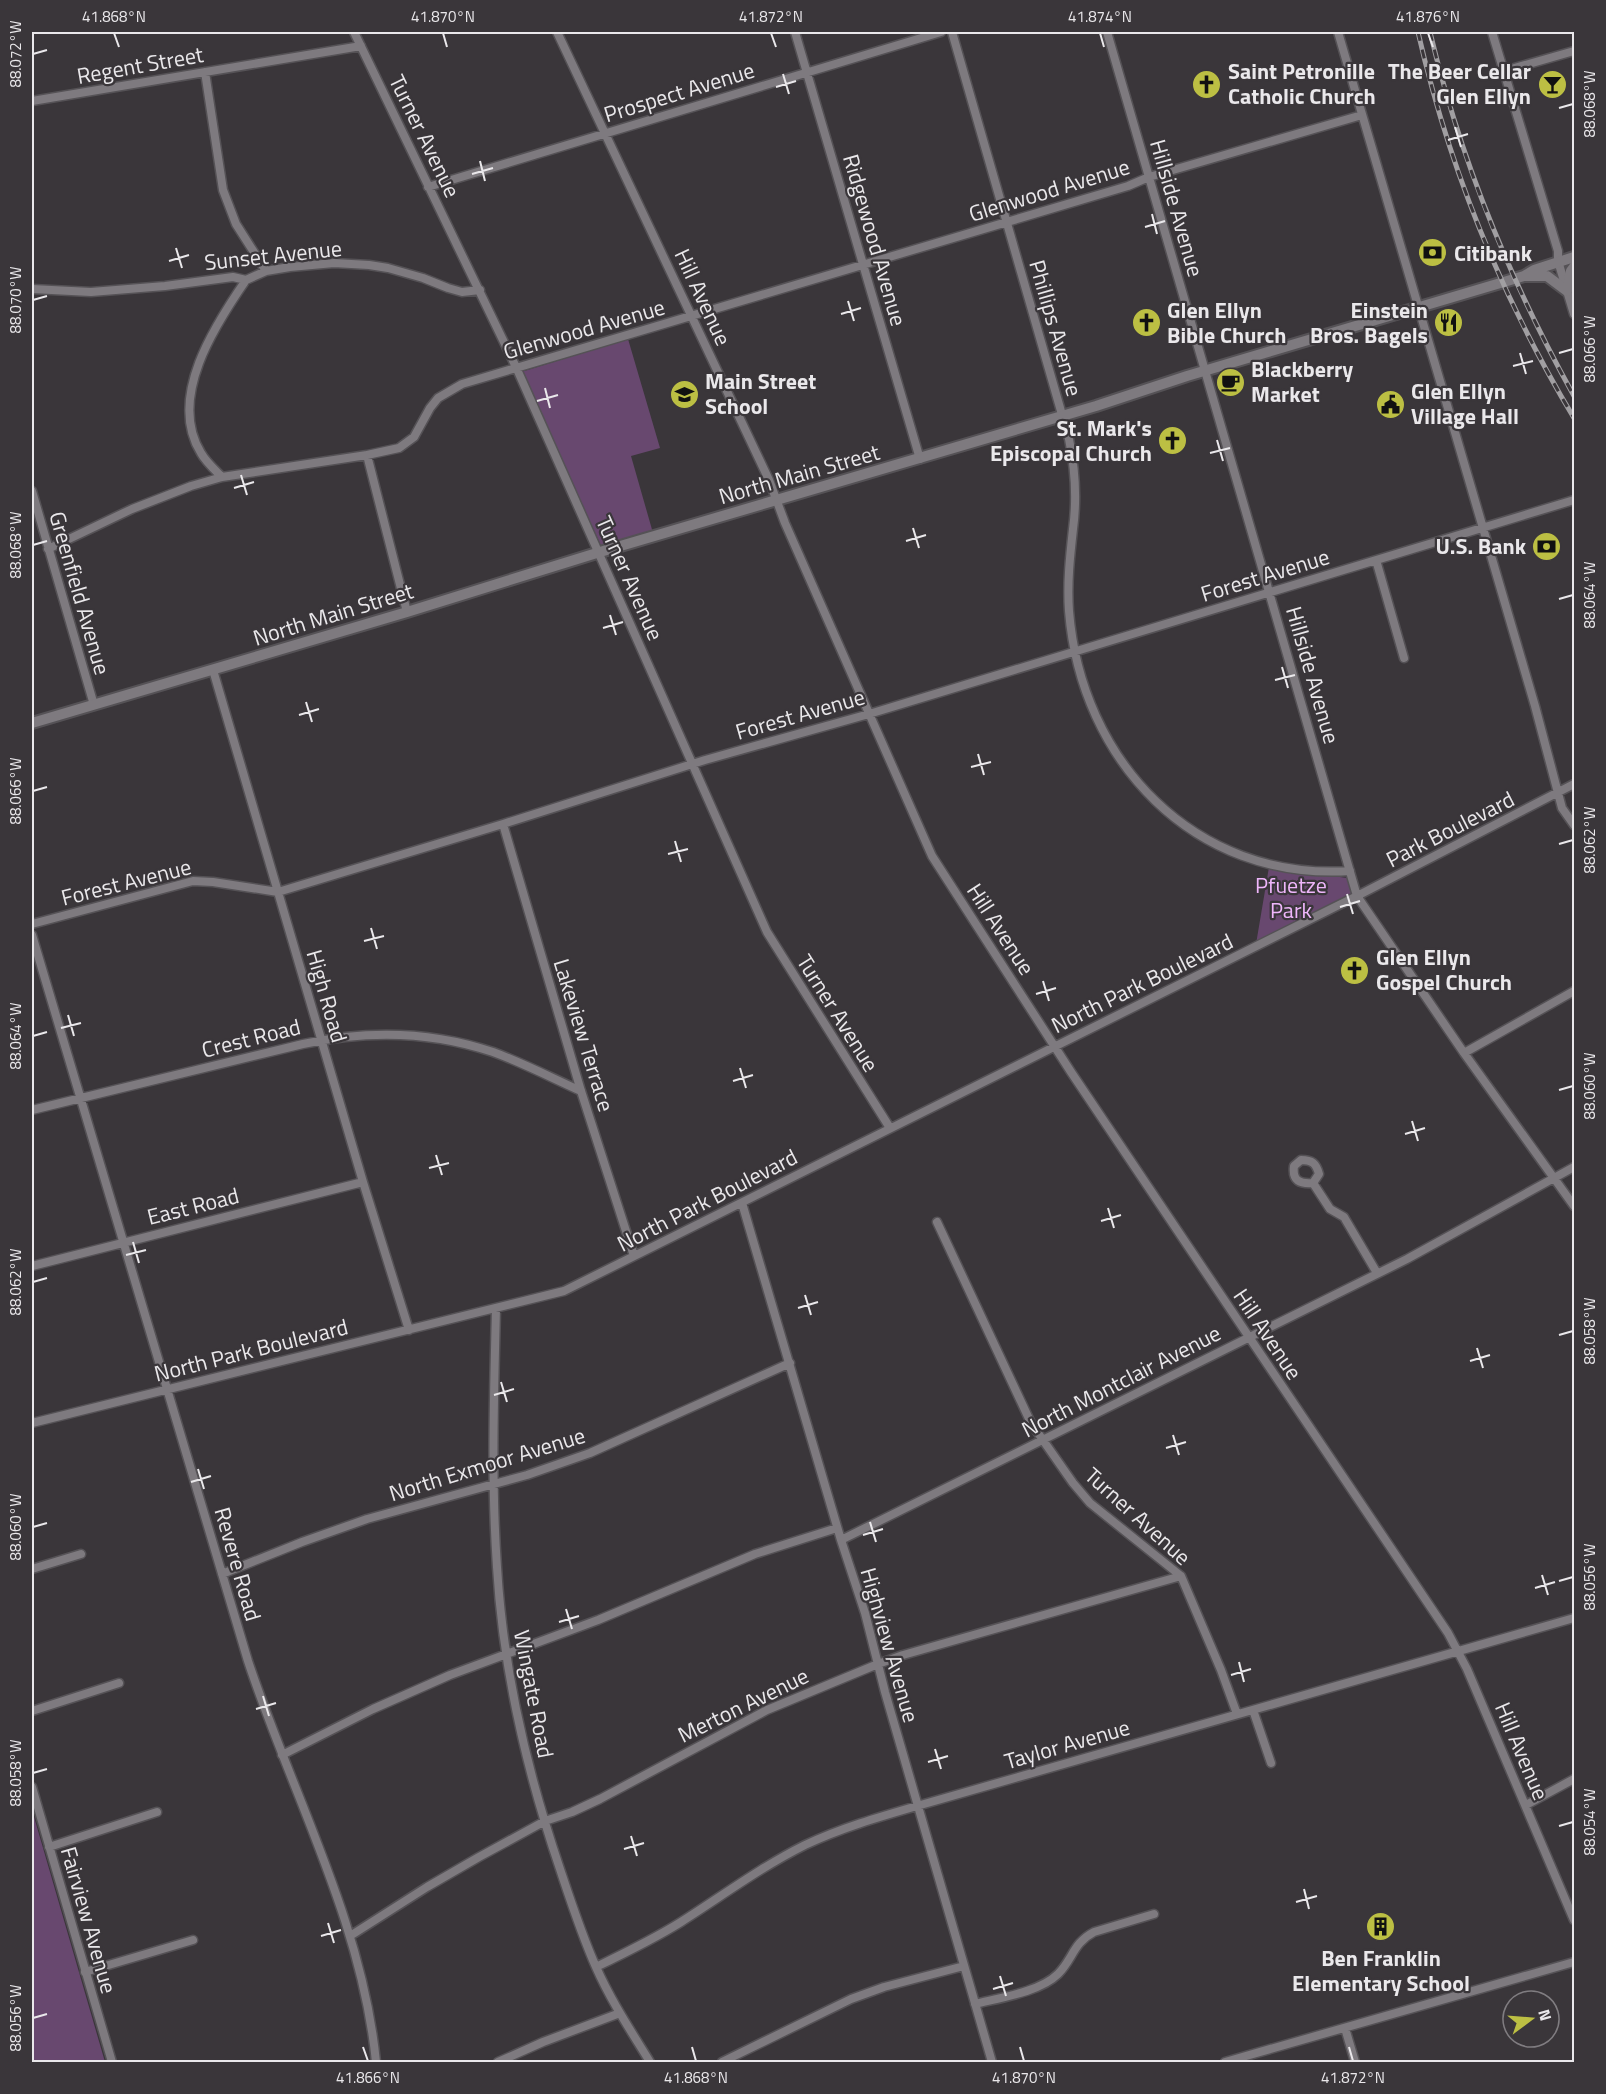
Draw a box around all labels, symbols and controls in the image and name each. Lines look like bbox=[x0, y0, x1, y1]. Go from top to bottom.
text: 41.868°N bbox=[82, 5, 146, 28]
text: 41.870°N bbox=[411, 5, 475, 28]
text: 41.872°N bbox=[739, 5, 803, 28]
text: 41.874°N bbox=[1068, 5, 1132, 28]
text: 41.876°N bbox=[1396, 5, 1460, 28]
text: 88.072°W bbox=[4, 21, 27, 87]
street label: Regent Street bbox=[74, 37, 206, 93]
street label: Prospect Avenue bbox=[599, 53, 759, 131]
place label: Saint Petronille Catholic Church bbox=[1228, 54, 1376, 113]
place label: The Beer Cellar Glen Ellyn bbox=[1388, 54, 1531, 113]
church icon: Saint Petronille Catholic Church bbox=[1191, 68, 1223, 100]
bar icon: The Beer Cellar Glen Ellyn bbox=[1536, 68, 1568, 100]
street label: Turner Avenue bbox=[381, 69, 469, 203]
text: 88.068°W bbox=[1578, 71, 1601, 137]
street label: Hillside Avenue bbox=[1141, 135, 1213, 281]
street label: Glenwood Avenue bbox=[964, 149, 1134, 231]
street label: Ridgewood Avenue bbox=[834, 150, 916, 330]
street label: Sunset Avenue bbox=[203, 231, 343, 279]
place label: Citibank bbox=[1454, 236, 1533, 270]
bank icon: Citibank bbox=[1417, 237, 1449, 269]
street label: Hill Avenue bbox=[666, 243, 740, 351]
street label: Phillips Avenue bbox=[1020, 256, 1092, 400]
text: 88.070°W bbox=[4, 267, 27, 333]
street label: Glenwood Avenue bbox=[499, 290, 669, 368]
place label: Glen Ellyn Bible Church bbox=[1167, 293, 1286, 352]
place label: Einstein Bros. Bagels bbox=[1310, 293, 1428, 352]
church icon: Glen Ellyn Bible Church bbox=[1130, 307, 1162, 339]
restaurant icon: Einstein Bros. Bagels bbox=[1433, 307, 1465, 339]
text: 88.066°W bbox=[1578, 316, 1601, 382]
place label: Blackberry Market bbox=[1251, 352, 1353, 411]
place label: Main Street School bbox=[705, 364, 816, 423]
cafe icon: Blackberry Market bbox=[1214, 366, 1246, 398]
place label: Glen Ellyn Village Hall bbox=[1411, 374, 1519, 433]
school or university icon: Main Street School bbox=[668, 378, 700, 410]
public building icon: Glen Ellyn Village Hall bbox=[1374, 388, 1406, 420]
place label: St. Mark's Episcopal Church bbox=[990, 411, 1152, 470]
church icon: St. Mark's Episcopal Church bbox=[1157, 425, 1189, 457]
street label: North Main Street bbox=[714, 435, 884, 513]
street label: Greenfield Avenue bbox=[40, 507, 120, 679]
street label: Turner Avenue bbox=[587, 510, 673, 646]
text: 88.068°W bbox=[4, 512, 27, 578]
place label: U.S. Bank bbox=[1436, 529, 1527, 563]
bank icon: U.S. Bank bbox=[1531, 530, 1563, 562]
street label: Forest Avenue bbox=[1196, 539, 1334, 611]
text: 88.064°W bbox=[1578, 562, 1601, 628]
street label: North Main Street bbox=[249, 573, 418, 655]
street label: Hillside Avenue bbox=[1277, 602, 1349, 748]
street label: Forest Avenue bbox=[731, 679, 869, 749]
text: 88.066°W bbox=[4, 758, 27, 824]
street label: Park Boulevard bbox=[1380, 782, 1520, 876]
text: 88.062°W bbox=[1578, 807, 1601, 873]
street label: Forest Avenue bbox=[57, 849, 195, 915]
park label: Pfuetze Park bbox=[1255, 868, 1327, 927]
street label: Hill Avenue bbox=[959, 876, 1043, 982]
street label: North Park Boulevard bbox=[1045, 924, 1239, 1042]
place label: Glen Ellyn Gospel Church bbox=[1376, 940, 1512, 999]
street label: High Road bbox=[298, 946, 356, 1046]
street label: Turner Avenue bbox=[788, 948, 888, 1078]
street label: Lakeview Terrace bbox=[545, 954, 623, 1116]
church icon: Glen Ellyn Gospel Church bbox=[1339, 954, 1371, 986]
text: 88.064°W bbox=[4, 1003, 27, 1069]
street label: Crest Road bbox=[198, 1009, 304, 1067]
text: 88.060°W bbox=[1578, 1053, 1601, 1119]
street label: North Park Boulevard bbox=[611, 1140, 803, 1260]
street label: East Road bbox=[143, 1178, 243, 1234]
text: 88.062°W bbox=[4, 1249, 27, 1315]
street label: Hill Avenue bbox=[1225, 1282, 1311, 1386]
text: 88.058°W bbox=[1578, 1298, 1601, 1364]
street label: North Park Boulevard bbox=[151, 1309, 351, 1391]
street label: North Montclair Avenue bbox=[1015, 1316, 1227, 1446]
street label: North Exmoor Avenue bbox=[385, 1418, 589, 1510]
street label: Turner Avenue bbox=[1077, 1459, 1199, 1573]
text: 88.060°W bbox=[4, 1494, 27, 1560]
street label: Revere Road bbox=[206, 1503, 270, 1625]
text: 88.056°W bbox=[1578, 1544, 1601, 1610]
street label: Highview Avenue bbox=[852, 1564, 928, 1726]
street label: Wingate Road bbox=[505, 1627, 563, 1761]
street label: Merton Avenue bbox=[672, 1659, 814, 1751]
street label: Hill Avenue bbox=[1486, 1697, 1558, 1805]
street label: Taylor Avenue bbox=[1000, 1710, 1134, 1778]
text: 88.058°W bbox=[4, 1740, 27, 1806]
text: 88.054°W bbox=[1578, 1789, 1601, 1855]
street label: Fairview Avenue bbox=[52, 1843, 126, 1997]
building icon: Ben Franklin Elementary School bbox=[1365, 1910, 1397, 1942]
place label: Ben Franklin Elementary School bbox=[1292, 1941, 1470, 2000]
text: 88.056°W bbox=[4, 1985, 27, 2051]
north arrow bbox=[1501, 1989, 1561, 2049]
text: N bbox=[1532, 2006, 1558, 2024]
text: 41.866°N bbox=[336, 2066, 400, 2089]
text: 41.868°N bbox=[664, 2066, 728, 2089]
text: 41.870°N bbox=[992, 2066, 1056, 2089]
text: 41.872°N bbox=[1321, 2066, 1385, 2089]

